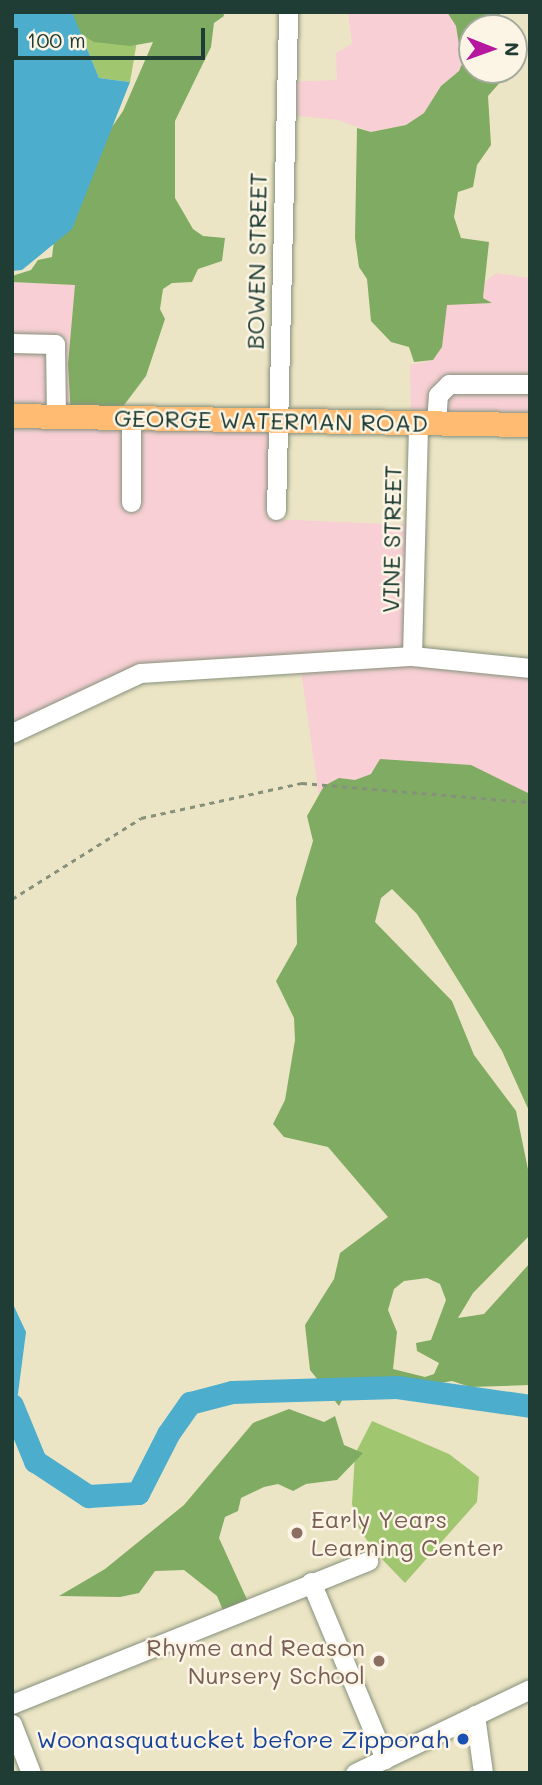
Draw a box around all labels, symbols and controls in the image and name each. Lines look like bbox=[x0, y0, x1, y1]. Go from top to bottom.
scale bar bbox=[18, 14, 208, 58]
north arrow bbox=[458, 14, 528, 84]
text: 100 m bbox=[27, 26, 86, 53]
text: N bbox=[500, 42, 525, 57]
street label: BOWEN STREET bbox=[240, 172, 272, 350]
street label: GEORGE WATERMAN ROAD bbox=[114, 403, 428, 437]
street label: VINE STREET bbox=[375, 465, 407, 613]
place label: Early Years Learning Center bbox=[311, 1505, 504, 1561]
marker: Early Years Learning Center bbox=[289, 1525, 305, 1541]
place label: Rhyme and Reason Nursery School bbox=[146, 1633, 365, 1689]
marker: Rhyme and Reason Nursery School bbox=[371, 1653, 387, 1669]
place label: Woonasquatucket before Zipporah bbox=[36, 1725, 449, 1753]
marker: Woonasquatucket before Zipporah bbox=[455, 1731, 471, 1747]

